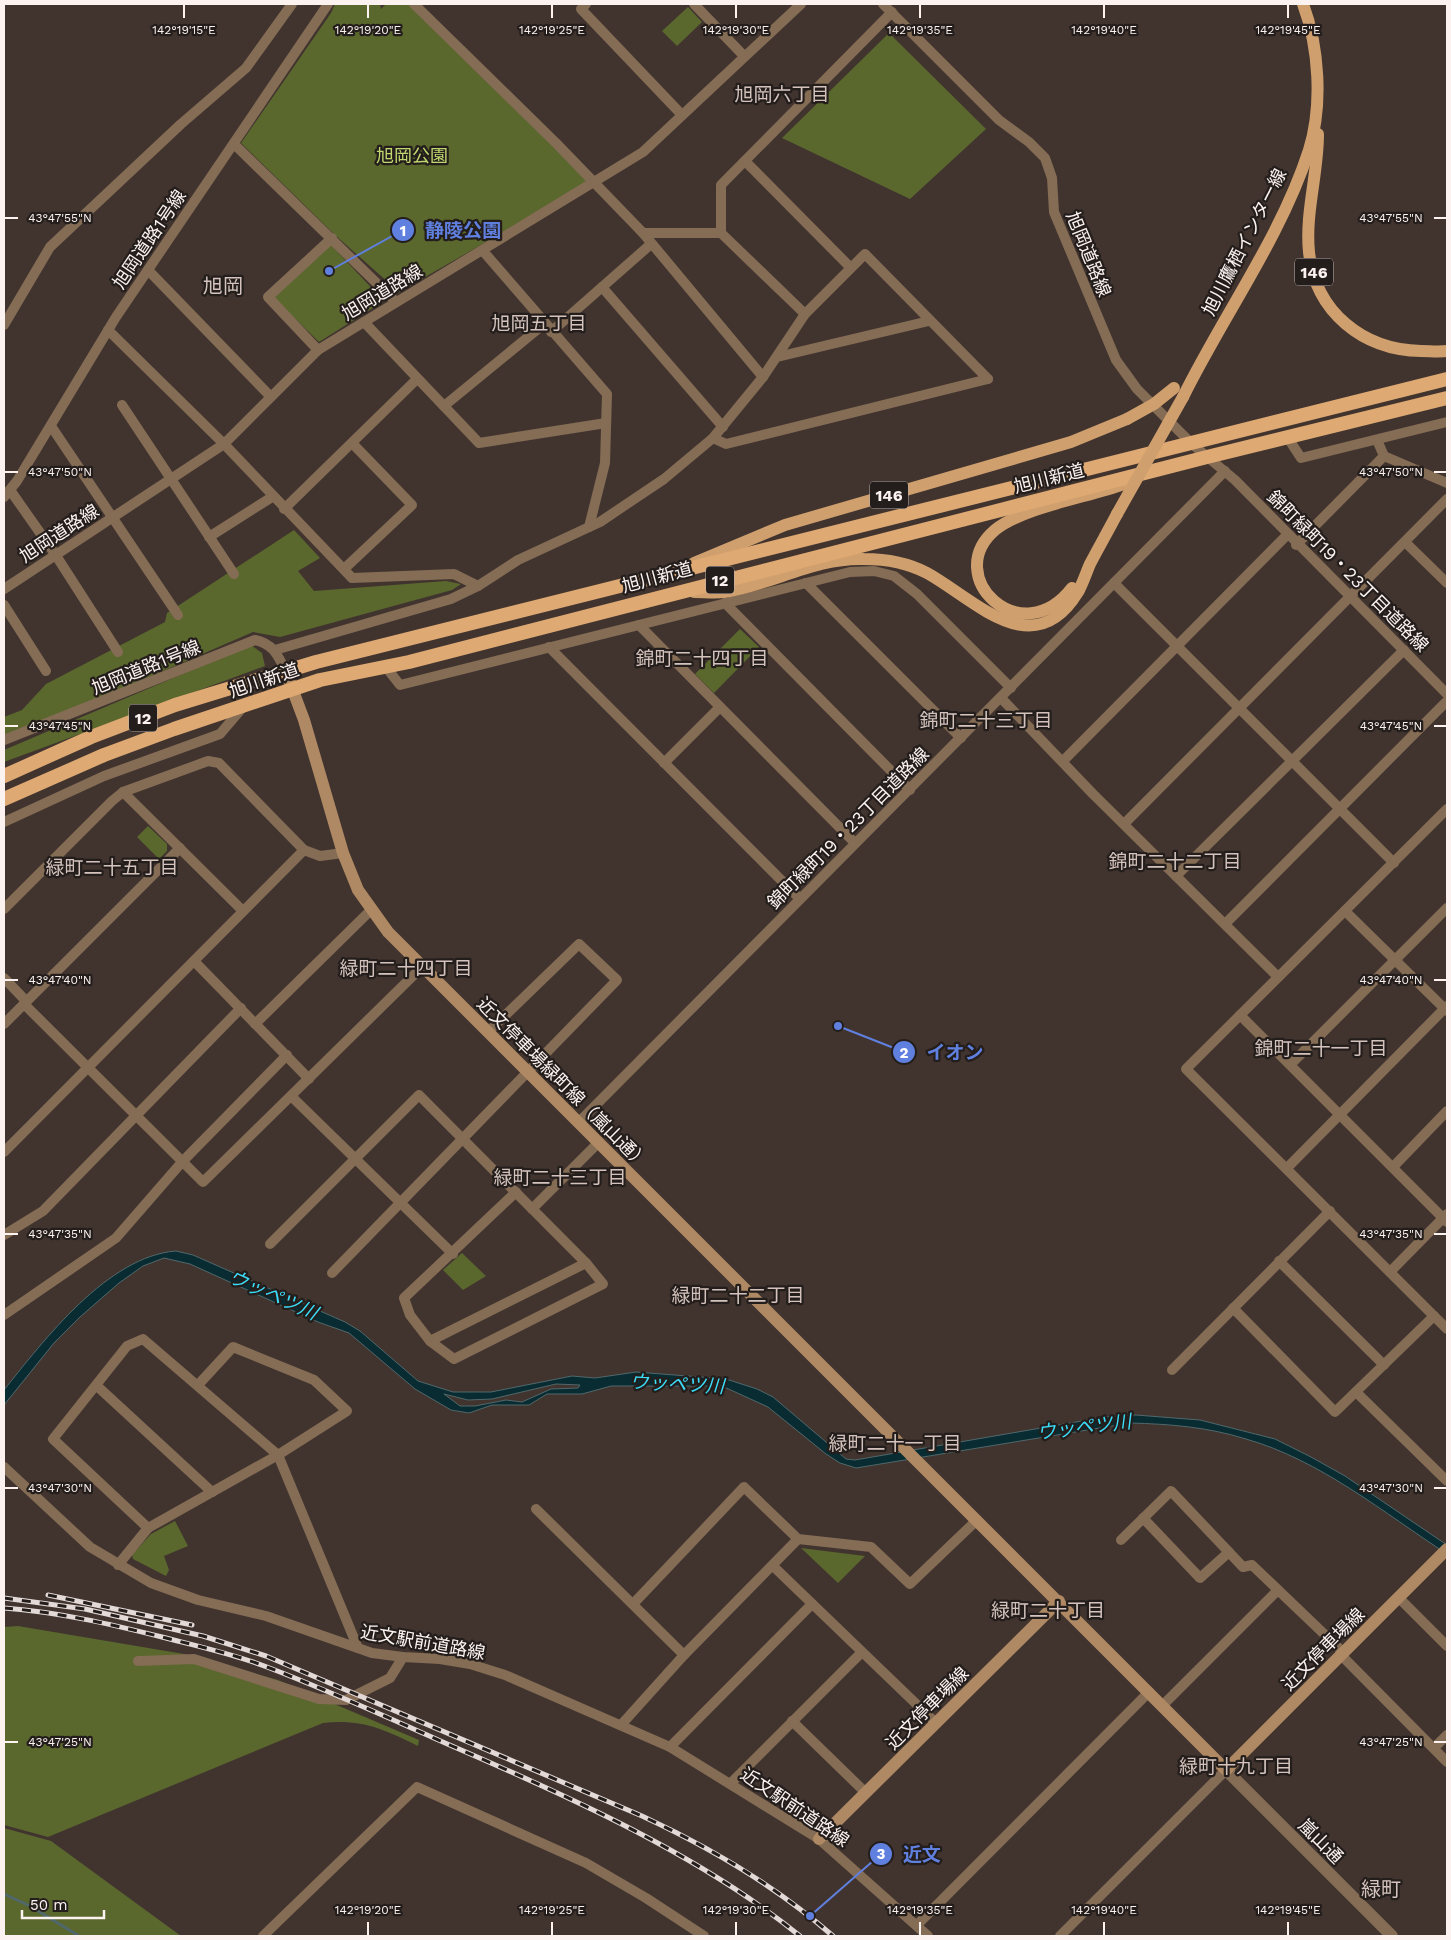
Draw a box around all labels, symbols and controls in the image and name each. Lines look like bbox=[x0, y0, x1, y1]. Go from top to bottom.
text: 142°19'15"E bbox=[152, 23, 216, 37]
text: 142°19'20"E bbox=[335, 23, 402, 37]
text: 142°19'25"E bbox=[519, 23, 585, 37]
text: 142°19'30"E bbox=[703, 23, 770, 37]
text: 142°19'35"E bbox=[887, 23, 953, 37]
text: 142°19'40"E bbox=[1071, 23, 1137, 37]
text: 142°19'45"E bbox=[1255, 23, 1321, 37]
district label: 旭岡六丁目 bbox=[734, 83, 830, 106]
park label: 旭岡公園 bbox=[376, 145, 448, 166]
street label: 旭川鷹栖インター線 bbox=[1198, 165, 1290, 319]
street label: 旭岡道路1号線 bbox=[108, 185, 190, 293]
street label: 旭岡道路線 bbox=[1062, 208, 1116, 300]
text: 43°47'55"N bbox=[28, 211, 92, 225]
text: 43°47'55"N bbox=[1359, 211, 1423, 225]
callout: 静陵公園 bbox=[390, 213, 511, 247]
text: 静陵公園 bbox=[425, 219, 501, 242]
text: 1 bbox=[400, 222, 406, 240]
road number: 146 bbox=[1295, 258, 1333, 286]
street label: 旭岡道路線 bbox=[338, 260, 426, 324]
district label: 旭岡 bbox=[203, 274, 243, 298]
district label: 旭岡五丁目 bbox=[491, 312, 587, 335]
street label: 旭川新道 bbox=[1012, 459, 1086, 497]
text: 43°47'50"N bbox=[28, 465, 92, 479]
text: 43°47'50"N bbox=[1359, 465, 1423, 479]
road number: 146 bbox=[870, 482, 908, 508]
street label: 錦町緑町19・23丁目道路線 bbox=[1263, 486, 1433, 656]
street label: 旭岡道路線 bbox=[16, 500, 102, 566]
street label: 旭川新道 bbox=[620, 558, 694, 596]
road number: 12 bbox=[706, 566, 734, 594]
street label: 旭岡道路1号線 bbox=[89, 636, 203, 698]
district label: 錦町二十四丁目 bbox=[635, 647, 769, 670]
street label: 旭川新道 bbox=[227, 658, 301, 702]
road number: 12 bbox=[129, 704, 157, 731]
district label: 錦町二十三丁目 bbox=[919, 709, 1053, 732]
text: 43°47'45"N bbox=[29, 719, 91, 733]
text: 43°47'45"N bbox=[1360, 719, 1422, 733]
street label: 錦町緑町19・23丁目道路線 bbox=[763, 743, 933, 913]
district label: 錦町二十二丁目 bbox=[1108, 850, 1242, 873]
district label: 緑町二十五丁目 bbox=[45, 856, 179, 879]
district label: 緑町二十四丁目 bbox=[339, 957, 473, 980]
text: 43°47'40"N bbox=[28, 973, 92, 987]
text: 43°47'40"N bbox=[1359, 973, 1423, 987]
street label: 近文停車場緑町線（嵐山通） bbox=[473, 993, 653, 1173]
callout: イオン bbox=[891, 1035, 993, 1069]
district label: 錦町二十一丁目 bbox=[1254, 1037, 1388, 1060]
text: イオン bbox=[926, 1041, 984, 1064]
text: 2 bbox=[900, 1044, 909, 1062]
district label: 緑町二十三丁目 bbox=[493, 1166, 627, 1189]
text: 43°47'35"N bbox=[28, 1227, 92, 1241]
text: 43°47'35"N bbox=[1359, 1227, 1423, 1241]
water label: ウッペツ川 bbox=[225, 1265, 323, 1326]
district label: 緑町二十二丁目 bbox=[671, 1284, 805, 1307]
water label: ウッペツ川 bbox=[629, 1370, 727, 1398]
water label: ウッペツ川 bbox=[1035, 1410, 1135, 1444]
district label: 緑町二十一丁目 bbox=[828, 1432, 962, 1455]
text: 43°47'30"N bbox=[28, 1481, 92, 1495]
text: 43°47'30"N bbox=[1359, 1481, 1423, 1495]
district label: 緑町二十丁目 bbox=[991, 1599, 1105, 1622]
street label: 近文停車場線 bbox=[1277, 1603, 1369, 1695]
street label: 近文駅前道路線 bbox=[359, 1621, 487, 1663]
street label: 近文停車場線 bbox=[881, 1662, 973, 1754]
text: 43°47'25"N bbox=[28, 1735, 92, 1749]
text: 43°47'25"N bbox=[1359, 1735, 1423, 1749]
district label: 緑町十九丁目 bbox=[1179, 1755, 1293, 1778]
street label: 近文駅前道路線 bbox=[737, 1763, 853, 1851]
street label: 嵐山通 bbox=[1294, 1814, 1348, 1868]
callout: 近文 bbox=[868, 1837, 951, 1871]
text: 近文 bbox=[903, 1843, 941, 1866]
text: 3 bbox=[877, 1845, 886, 1863]
district label: 緑町 bbox=[1361, 1877, 1401, 1901]
scale bar bbox=[22, 1888, 105, 1920]
text: 50 m bbox=[30, 1896, 67, 1914]
text: 142°19'20"E bbox=[335, 1903, 402, 1917]
text: 142°19'25"E bbox=[519, 1903, 585, 1917]
text: 142°19'30"E bbox=[703, 1903, 770, 1917]
text: 142°19'35"E bbox=[887, 1903, 953, 1917]
text: 142°19'40"E bbox=[1071, 1903, 1137, 1917]
text: 142°19'45"E bbox=[1255, 1903, 1321, 1917]

